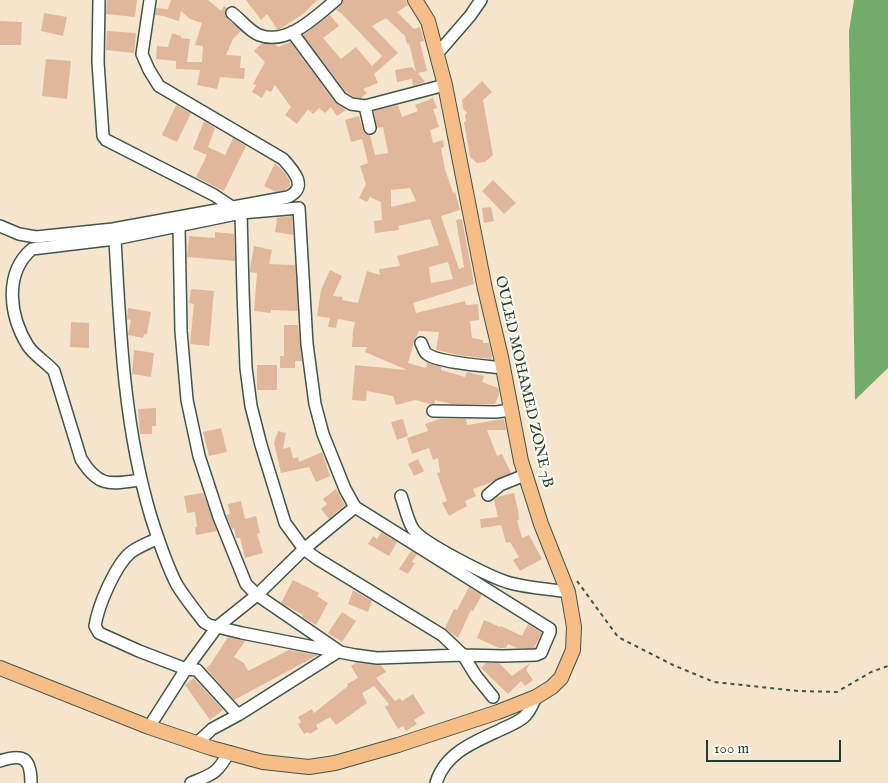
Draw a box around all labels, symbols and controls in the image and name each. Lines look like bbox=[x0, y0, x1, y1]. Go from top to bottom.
street label: OULED MOHAMED ZONE 7B bbox=[490, 274, 556, 490]
scale bar bbox=[708, 730, 843, 762]
text: 100 m bbox=[714, 739, 749, 758]

